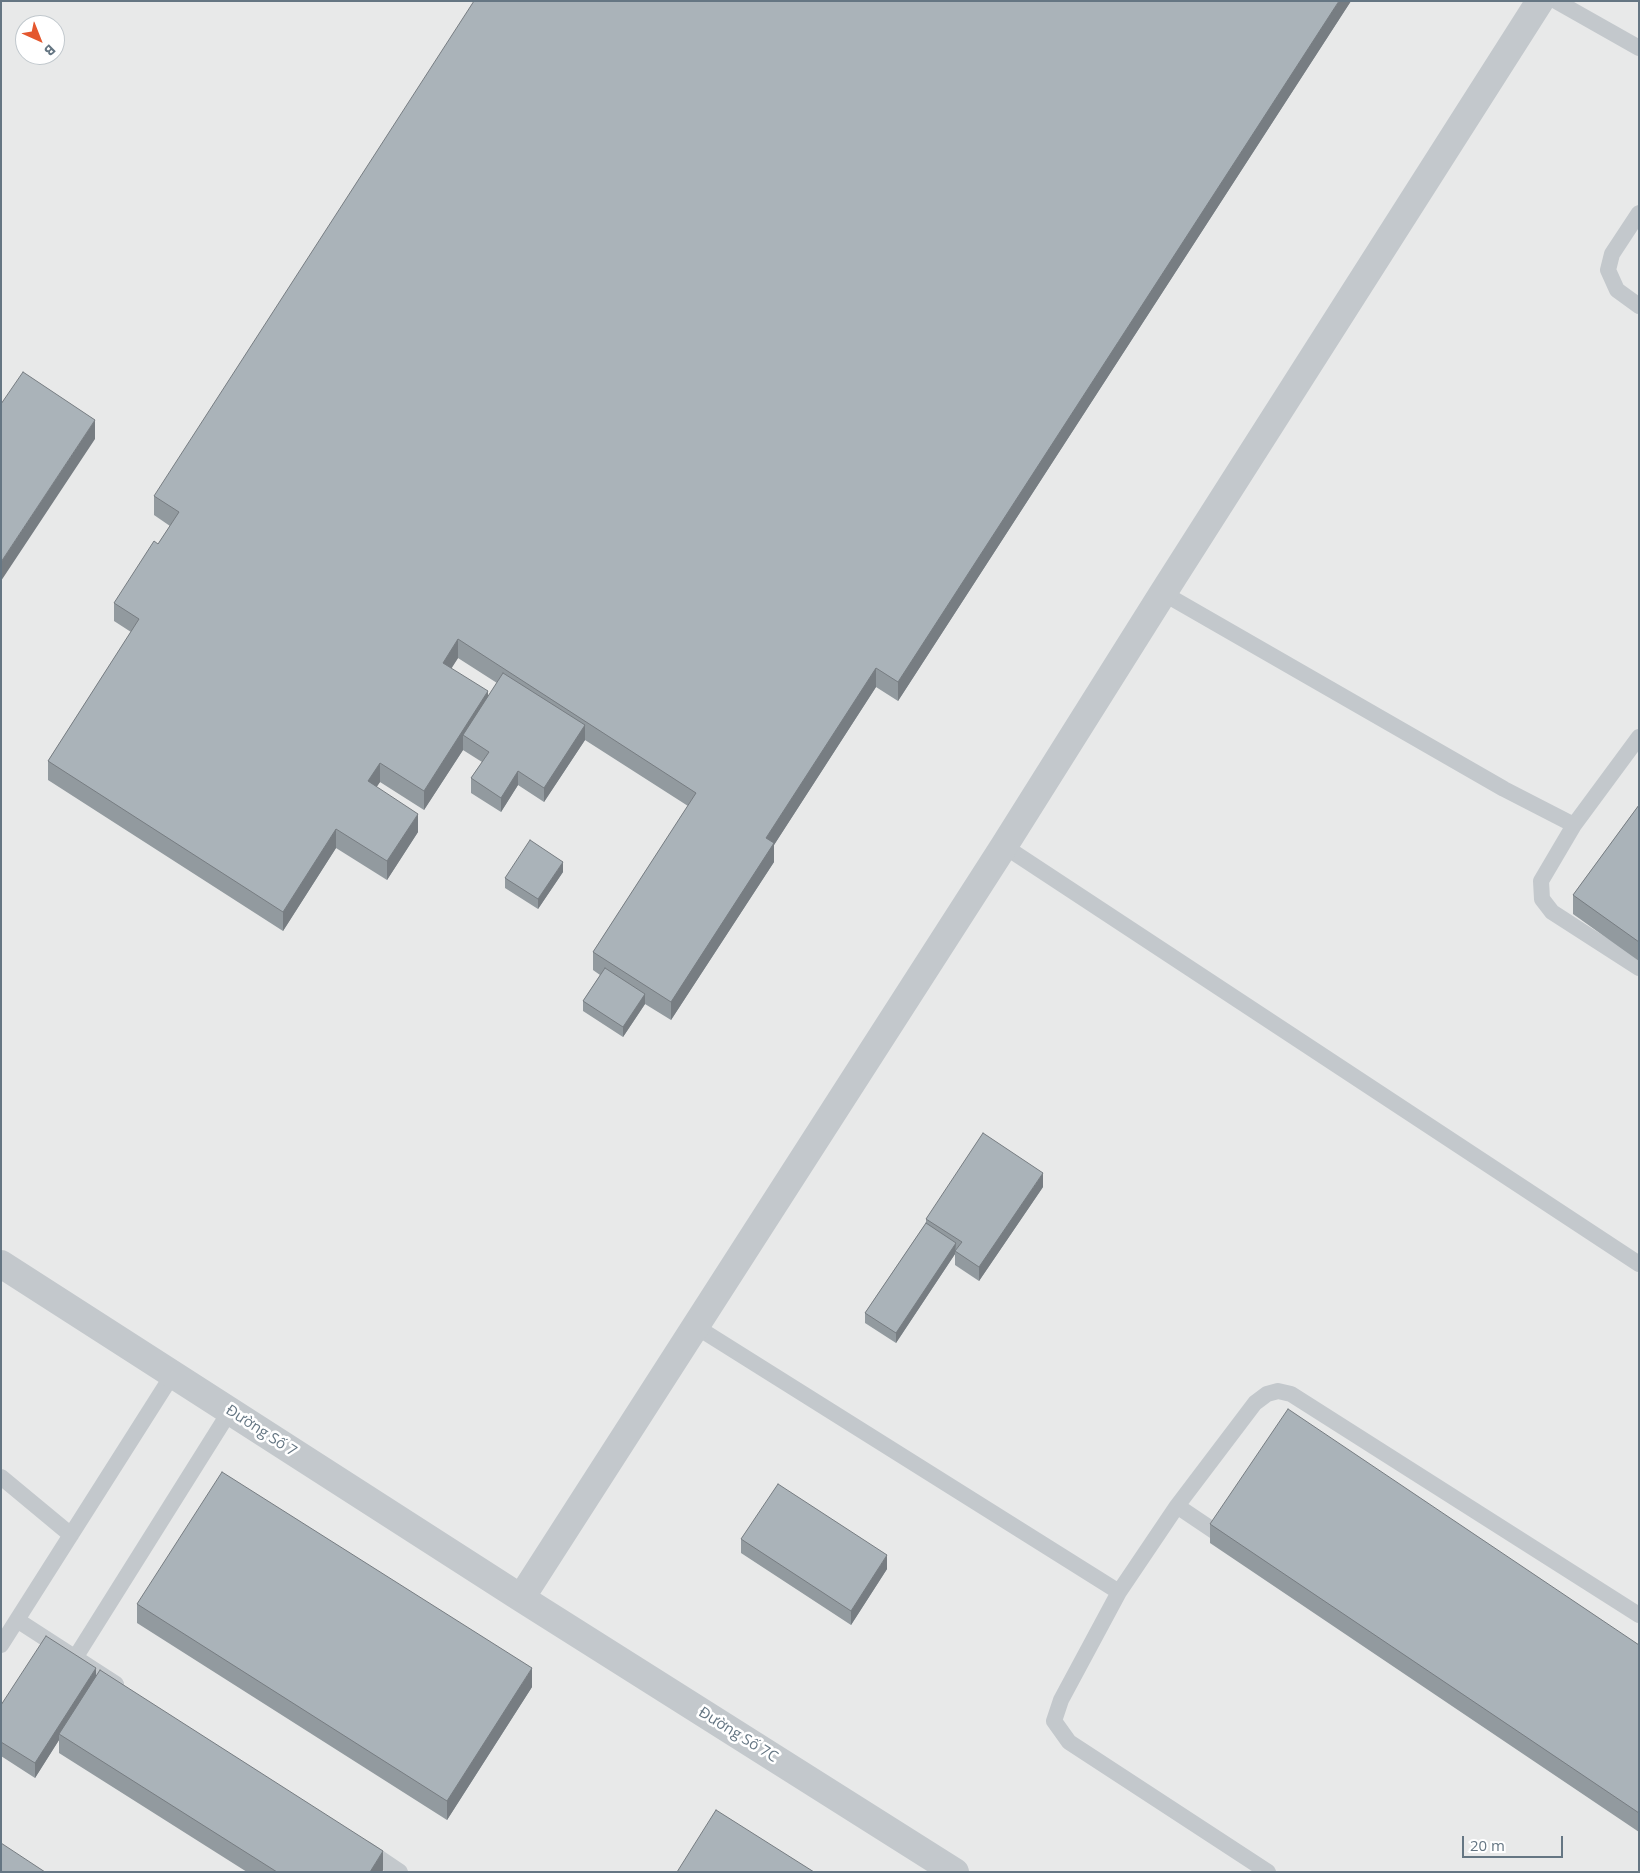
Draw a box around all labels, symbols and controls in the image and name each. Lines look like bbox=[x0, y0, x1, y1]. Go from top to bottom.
north arrow bbox=[15, 15, 65, 65]
text: B bbox=[40, 40, 60, 61]
street label: Đường Số 7 bbox=[222, 1401, 300, 1461]
street label: Đường Số 7C bbox=[695, 1703, 781, 1767]
scale bar bbox=[1465, 1826, 1566, 1858]
text: 20 m bbox=[1470, 1835, 1505, 1855]

